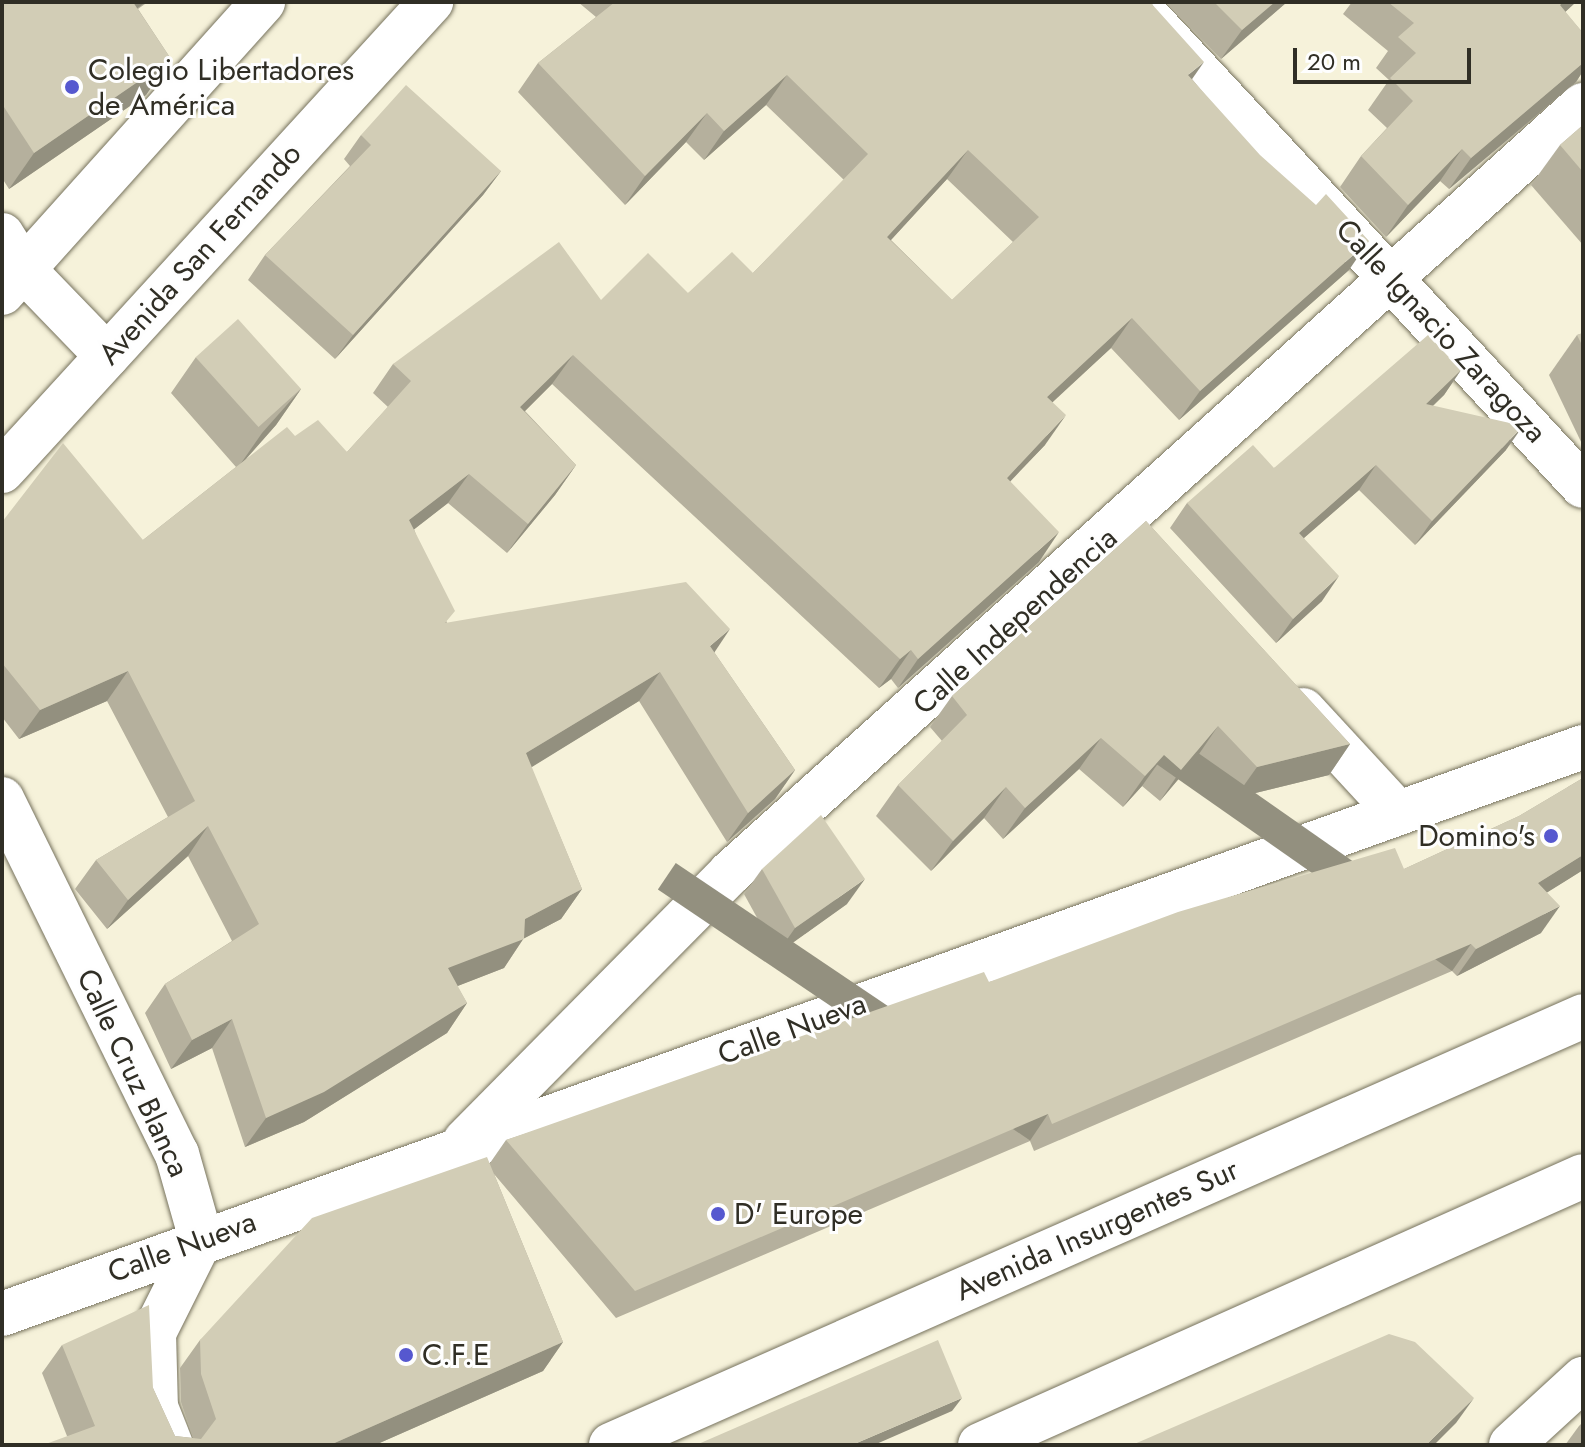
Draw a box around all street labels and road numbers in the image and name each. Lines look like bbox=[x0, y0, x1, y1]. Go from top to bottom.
street label: Avenida San Fernando bbox=[91, 136, 309, 372]
street label: Calle Ignacio Zaragoza bbox=[1328, 212, 1554, 450]
street label: Calle Independencia bbox=[906, 520, 1124, 722]
street label: Calle Cruz Blanca bbox=[69, 963, 197, 1183]
street label: Calle Nueva bbox=[713, 986, 871, 1072]
street label: Avenida Insurgentes Sur bbox=[950, 1151, 1244, 1309]
street label: Calle Nueva bbox=[103, 1204, 261, 1290]

